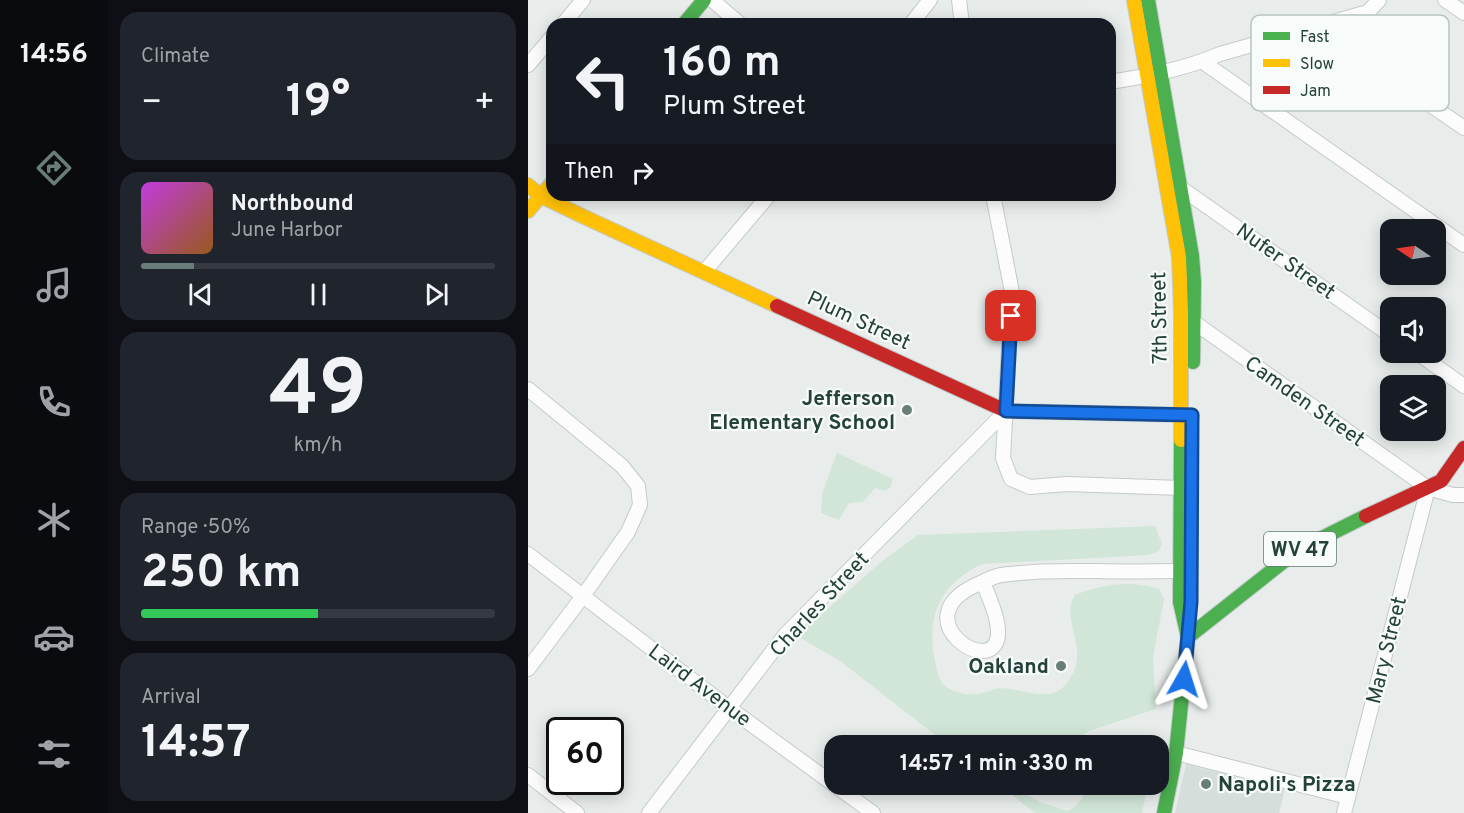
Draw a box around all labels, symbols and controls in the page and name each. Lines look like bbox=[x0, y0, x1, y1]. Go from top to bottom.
legend bbox=[1251, 15, 1449, 111]
text: Fast bbox=[1300, 28, 1330, 48]
text: 14:56 bbox=[20, 38, 88, 72]
text: 160 m bbox=[663, 38, 781, 91]
icon: left bbox=[564, 42, 642, 120]
text: Climate bbox=[141, 44, 210, 70]
text: Slow bbox=[1300, 55, 1334, 75]
text: 19° bbox=[286, 75, 350, 132]
text: Jam bbox=[1300, 82, 1331, 102]
text: − bbox=[141, 83, 162, 125]
text: + bbox=[474, 83, 495, 125]
text: Plum Street bbox=[663, 90, 806, 124]
icon: directions bbox=[33, 147, 75, 189]
icon: right bbox=[626, 156, 659, 189]
text: Then bbox=[564, 159, 614, 186]
text: Northbound bbox=[231, 191, 354, 218]
text: June Harbor bbox=[231, 218, 343, 244]
street label: Nufer Street bbox=[1230, 218, 1340, 306]
north arrow bbox=[1380, 219, 1446, 285]
map controls bbox=[1380, 219, 1446, 441]
icon: music bbox=[33, 264, 75, 306]
street label: 7th Street bbox=[1146, 272, 1175, 364]
icon: previous bbox=[184, 278, 217, 311]
icon: pause bbox=[302, 278, 335, 311]
icon: next bbox=[420, 278, 453, 311]
street label: Plum Street bbox=[802, 286, 914, 357]
pin bbox=[985, 290, 1036, 341]
button: sound bbox=[1380, 297, 1446, 363]
icon: arrive bbox=[994, 299, 1027, 332]
text: 49 bbox=[269, 344, 367, 443]
street label: Camden Street bbox=[1239, 351, 1370, 454]
button: layers bbox=[1380, 375, 1446, 441]
icon: phone bbox=[33, 381, 75, 423]
place label: Jefferson Elementary School bbox=[709, 386, 895, 437]
marker: Jefferson Elementary School bbox=[900, 403, 914, 417]
text: km/h bbox=[294, 433, 342, 459]
icon: climate bbox=[33, 499, 75, 541]
text: Range · 50% bbox=[141, 515, 250, 541]
road number: WV 47 bbox=[1264, 532, 1336, 566]
text: 250 km bbox=[141, 546, 301, 603]
street label: Charles Street bbox=[764, 547, 876, 663]
street label: Mary Street bbox=[1361, 594, 1414, 707]
icon: car bbox=[33, 616, 75, 658]
street label: Laird Avenue bbox=[642, 639, 756, 734]
position arrow bbox=[1152, 647, 1216, 711]
place label: Oakland bbox=[968, 654, 1049, 681]
marker: Oakland bbox=[1054, 659, 1068, 673]
text: Arrival bbox=[141, 685, 201, 711]
text: 14:57 bbox=[141, 716, 251, 773]
speed limit sign: 60 bbox=[546, 717, 624, 795]
icon: filters bbox=[33, 733, 75, 775]
text: 14:57 · 1 min · 330 m bbox=[900, 751, 1093, 778]
place label: Napoli's Pizza bbox=[1218, 772, 1356, 799]
marker: Napoli's Pizza bbox=[1199, 777, 1213, 791]

